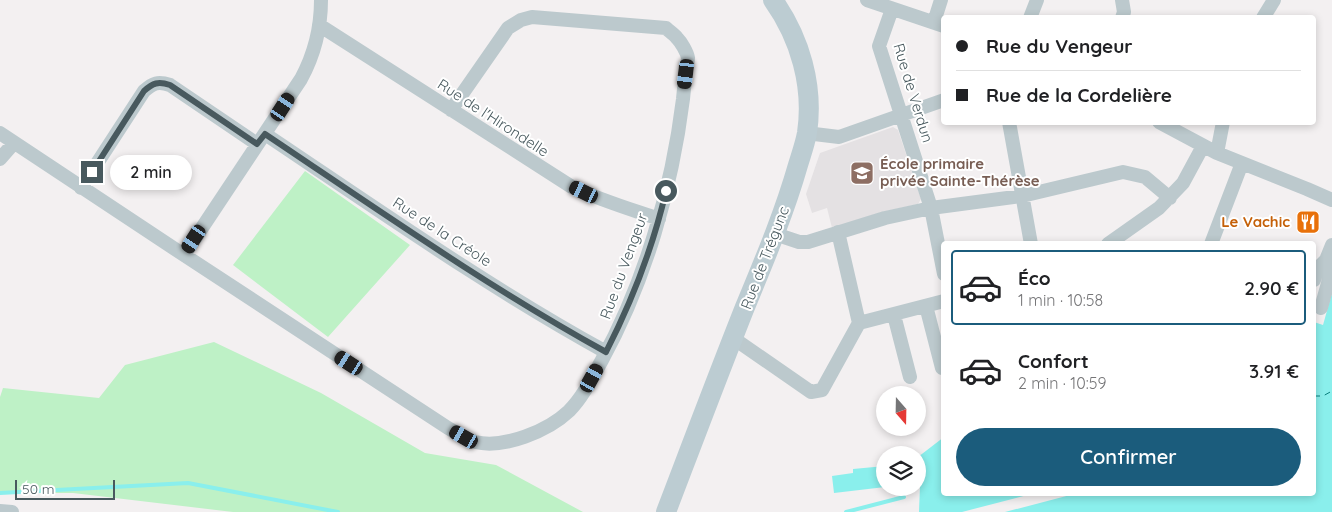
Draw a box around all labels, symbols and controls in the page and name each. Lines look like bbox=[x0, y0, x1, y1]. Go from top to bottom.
text: Rue du Vengeur bbox=[986, 34, 1133, 58]
street label: Rue de Verdun bbox=[889, 41, 938, 145]
car bbox=[676, 58, 695, 90]
street label: Rue de l'Hirondelle bbox=[434, 74, 553, 161]
text: Rue de la Cordelière bbox=[986, 83, 1172, 107]
car bbox=[268, 90, 297, 124]
callout: 2 min bbox=[110, 154, 192, 190]
place label: École primaire privée Sainte-Thérèse bbox=[880, 154, 1040, 190]
school or university icon: École primaire privée Sainte-Thérèse bbox=[849, 160, 875, 186]
route end bbox=[81, 161, 103, 183]
text: 2 min bbox=[130, 162, 172, 182]
car bbox=[567, 179, 600, 205]
route start bbox=[655, 180, 677, 202]
street label: Rue de la Créole bbox=[389, 193, 495, 271]
street label: Rue de Trégunc bbox=[736, 203, 793, 312]
restaurant icon: Le Vachic bbox=[1295, 209, 1321, 235]
street label: Rue du Vengeur bbox=[596, 210, 652, 322]
place label: Le Vachic bbox=[1221, 212, 1290, 231]
car bbox=[179, 222, 208, 256]
icon: car bbox=[958, 265, 1003, 310]
text: Éco bbox=[1018, 266, 1051, 290]
text: 2.90 € bbox=[1244, 276, 1299, 300]
text: 1 min · 10:58 bbox=[1018, 290, 1103, 310]
icon: car bbox=[958, 348, 1003, 393]
car bbox=[332, 349, 365, 377]
text: Confort bbox=[1018, 349, 1089, 373]
text: 3.91 € bbox=[1249, 359, 1299, 383]
car bbox=[578, 361, 605, 395]
text: 2 min · 10:59 bbox=[1018, 373, 1106, 393]
north arrow bbox=[876, 386, 926, 436]
map controls bbox=[876, 386, 926, 496]
car bbox=[447, 423, 480, 451]
button: Confirmer bbox=[956, 428, 1301, 486]
button: layers bbox=[876, 446, 926, 496]
scale bar bbox=[15, 477, 115, 500]
text: 50 m bbox=[22, 480, 55, 498]

